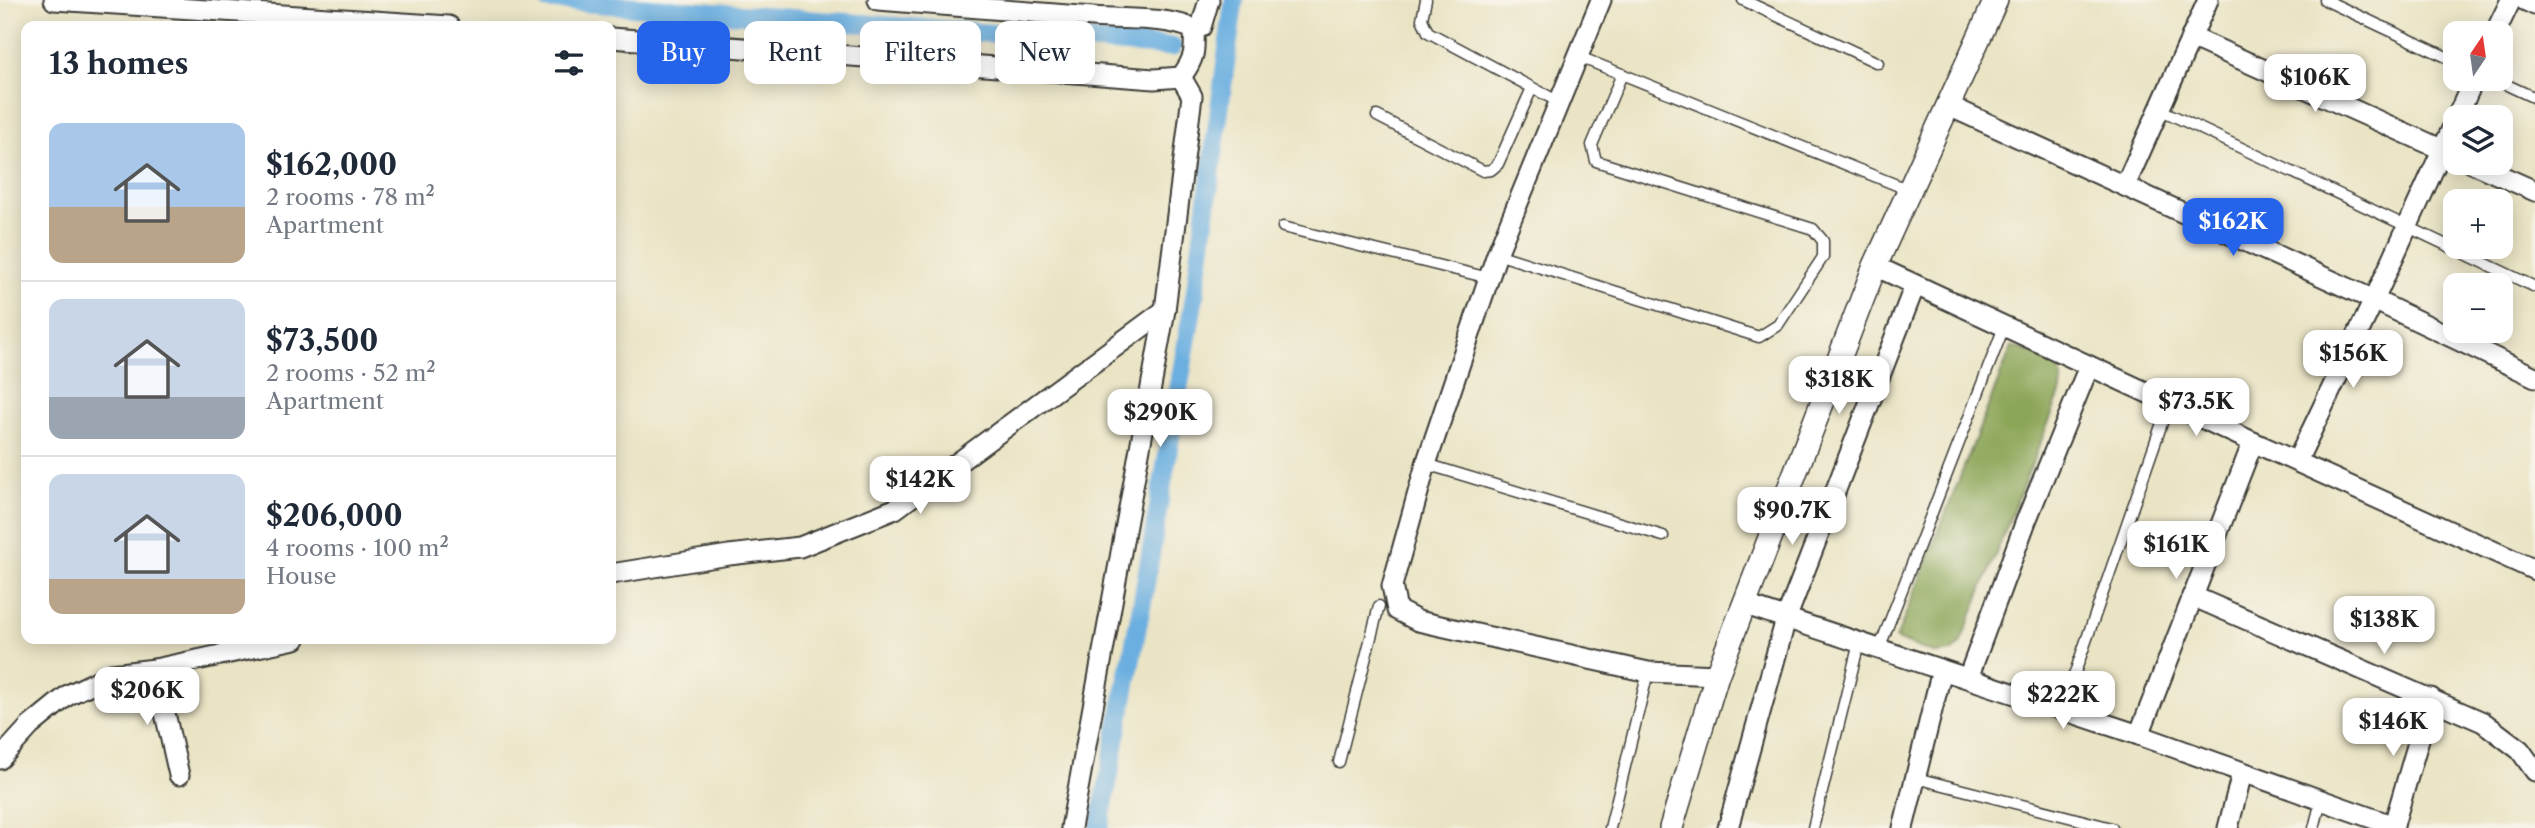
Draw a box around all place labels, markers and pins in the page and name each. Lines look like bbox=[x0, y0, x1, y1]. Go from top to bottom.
pin: $106K bbox=[2266, 54, 2364, 114]
pin: $162K bbox=[2184, 198, 2282, 258]
pin: $156K bbox=[2304, 330, 2402, 390]
pin: $318K bbox=[1790, 356, 1888, 416]
pin: $73.5K bbox=[2139, 378, 2253, 438]
pin: $290K bbox=[1111, 390, 1209, 449]
pin: $142K bbox=[871, 456, 969, 516]
pin: $90.7K bbox=[1735, 488, 1849, 547]
pin: $161K bbox=[2127, 522, 2225, 581]
pin: $138K bbox=[2335, 596, 2433, 656]
pin: $206K bbox=[98, 668, 196, 727]
pin: $222K bbox=[2014, 672, 2112, 731]
pin: $146K bbox=[2344, 698, 2442, 758]

